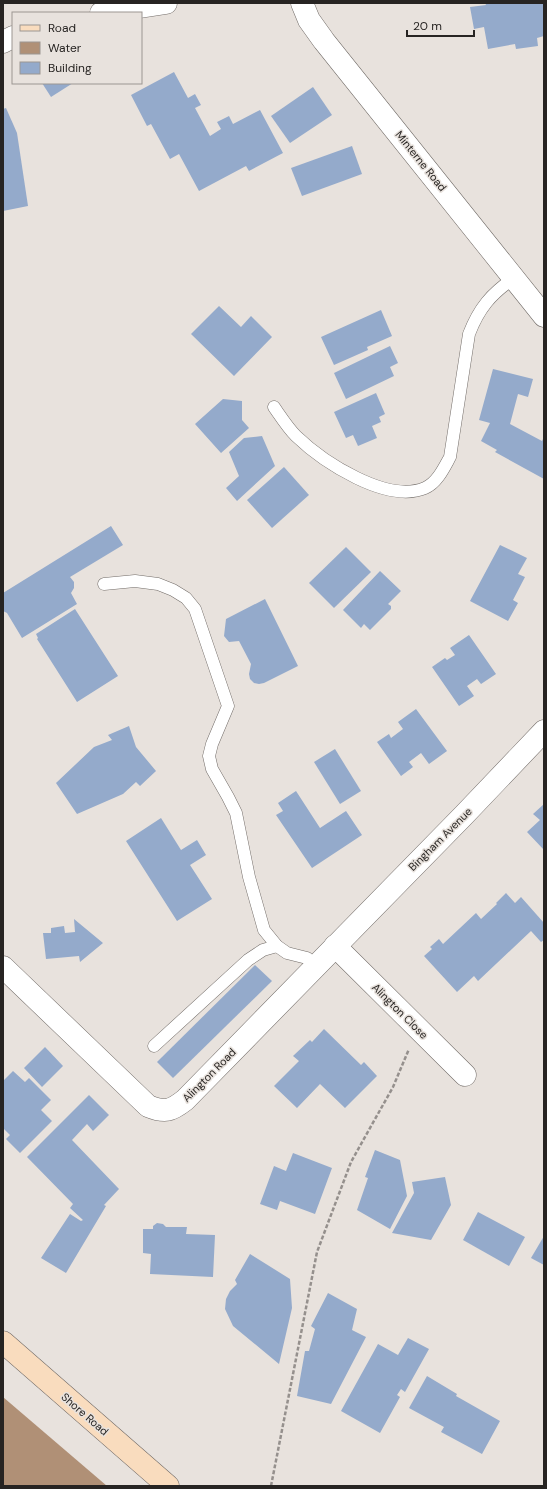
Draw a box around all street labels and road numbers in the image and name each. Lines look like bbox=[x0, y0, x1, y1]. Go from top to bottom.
street label: Minterne Road bbox=[392, 128, 450, 194]
street label: Bingham Avenue bbox=[405, 804, 475, 874]
street label: Alington Close bbox=[369, 980, 431, 1042]
street label: Alington Road bbox=[179, 1045, 239, 1105]
street label: Shore Road bbox=[59, 1390, 112, 1438]

